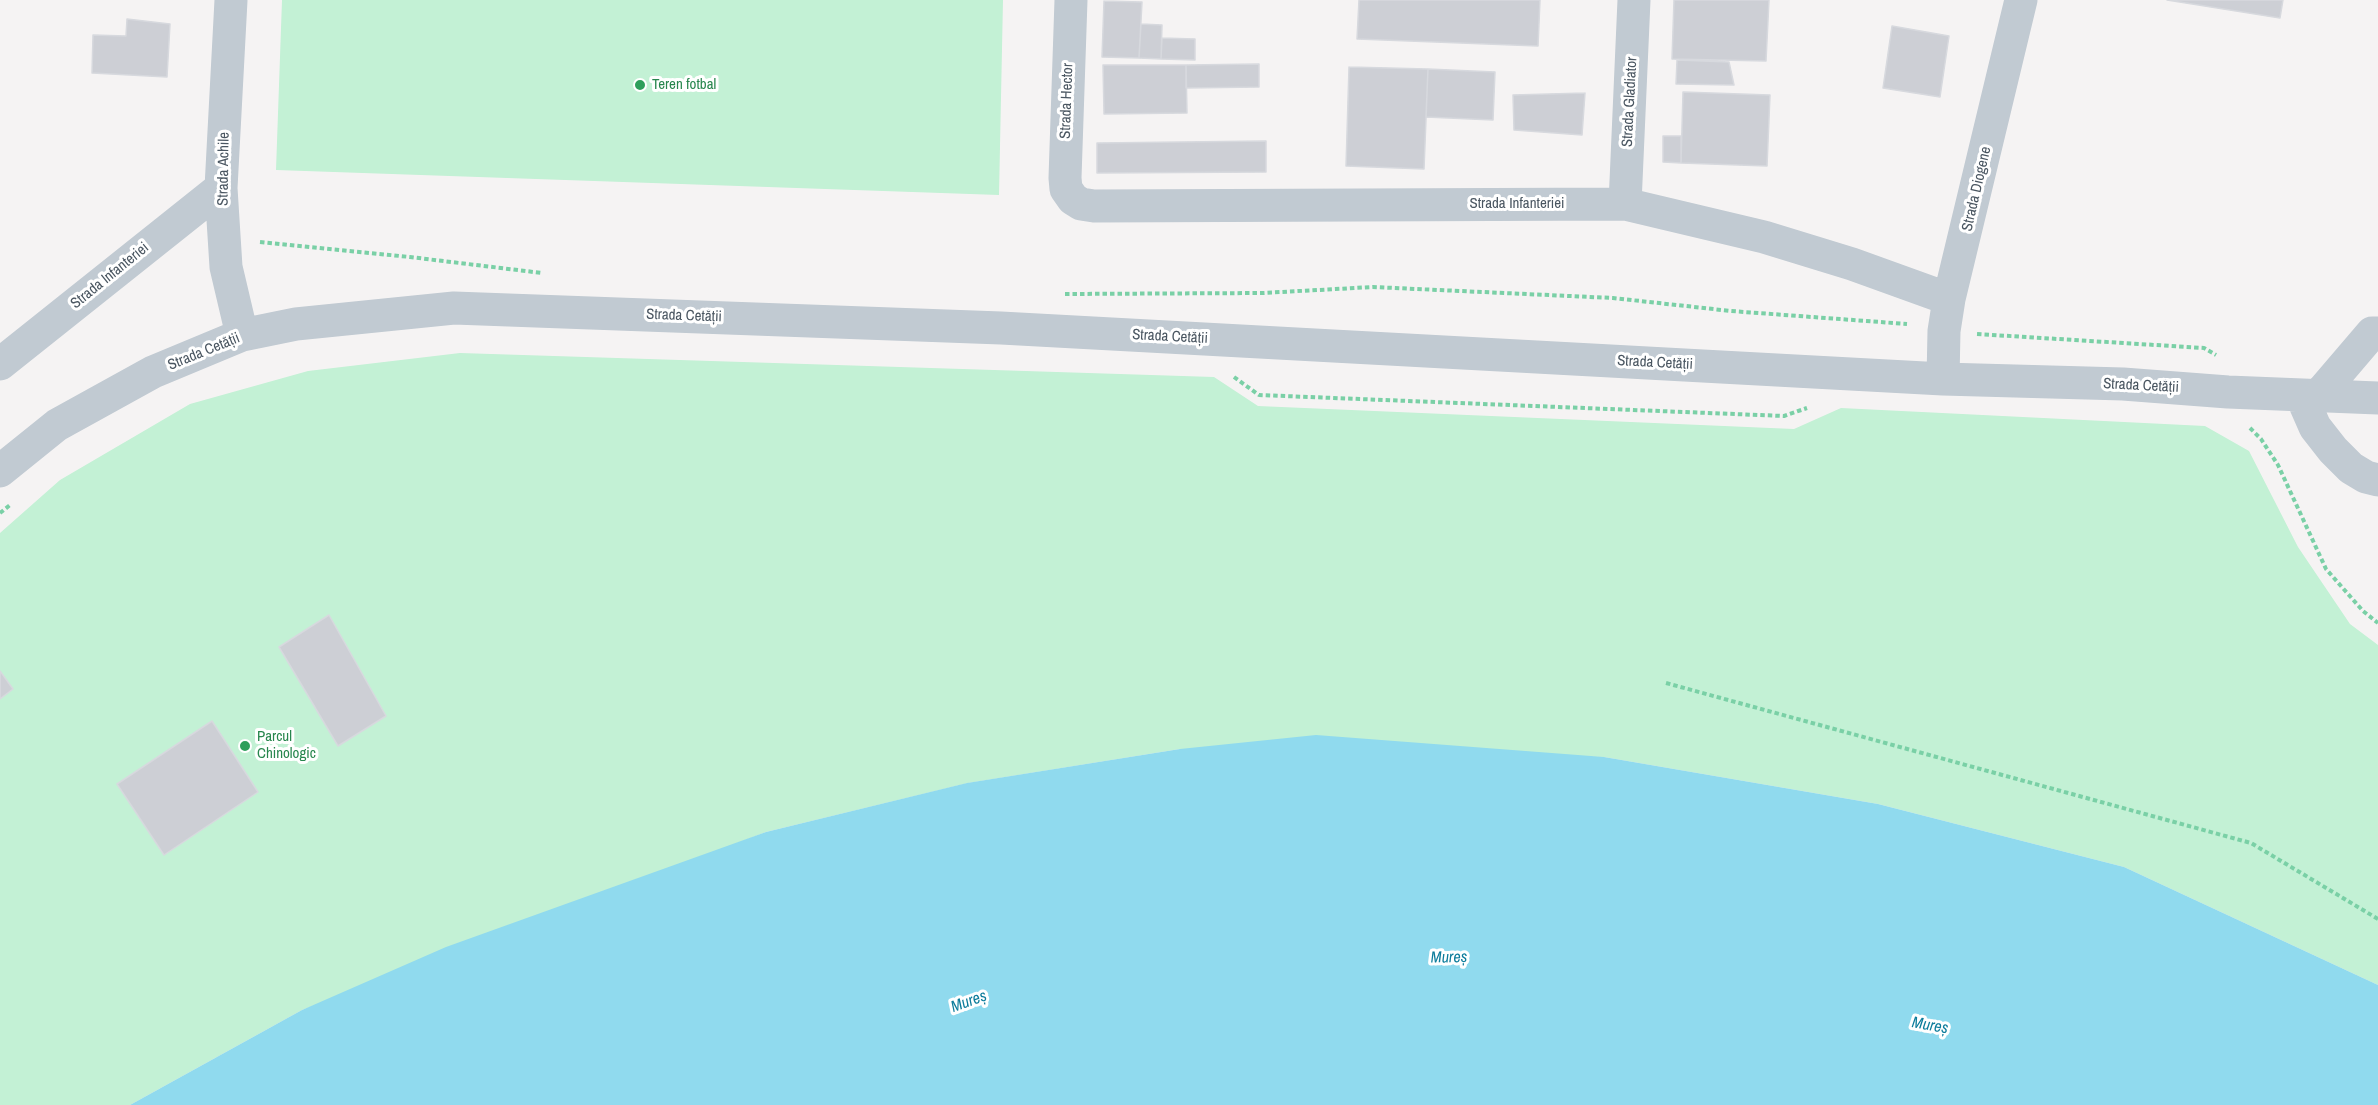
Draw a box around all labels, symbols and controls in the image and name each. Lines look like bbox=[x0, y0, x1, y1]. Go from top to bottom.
street label: Strada Gladiator bbox=[1619, 56, 1641, 148]
street label: Strada Hector bbox=[1057, 63, 1077, 139]
place label: Teren fotbal bbox=[652, 76, 716, 94]
marker: Teren fotbal bbox=[633, 78, 647, 92]
street label: Strada Achile bbox=[214, 132, 234, 206]
street label: Strada Diogene bbox=[1959, 145, 1995, 233]
street label: Strada Infanteriei bbox=[1469, 195, 1565, 213]
street label: Strada Infanteriei bbox=[67, 239, 153, 313]
street label: Strada Cetății bbox=[646, 306, 722, 326]
street label: Strada Cetății bbox=[1132, 326, 1208, 348]
street label: Strada Cetății bbox=[165, 329, 243, 375]
street label: Strada Cetății bbox=[1617, 352, 1693, 374]
street label: Strada Cetății bbox=[2103, 375, 2179, 397]
place label: Parcul Chinologic bbox=[257, 728, 316, 763]
marker: Parcul Chinologic bbox=[238, 739, 252, 753]
water label: Mureș bbox=[1431, 948, 1467, 968]
water label: Mureș bbox=[949, 987, 989, 1017]
water label: Mureș bbox=[1910, 1013, 1950, 1039]

